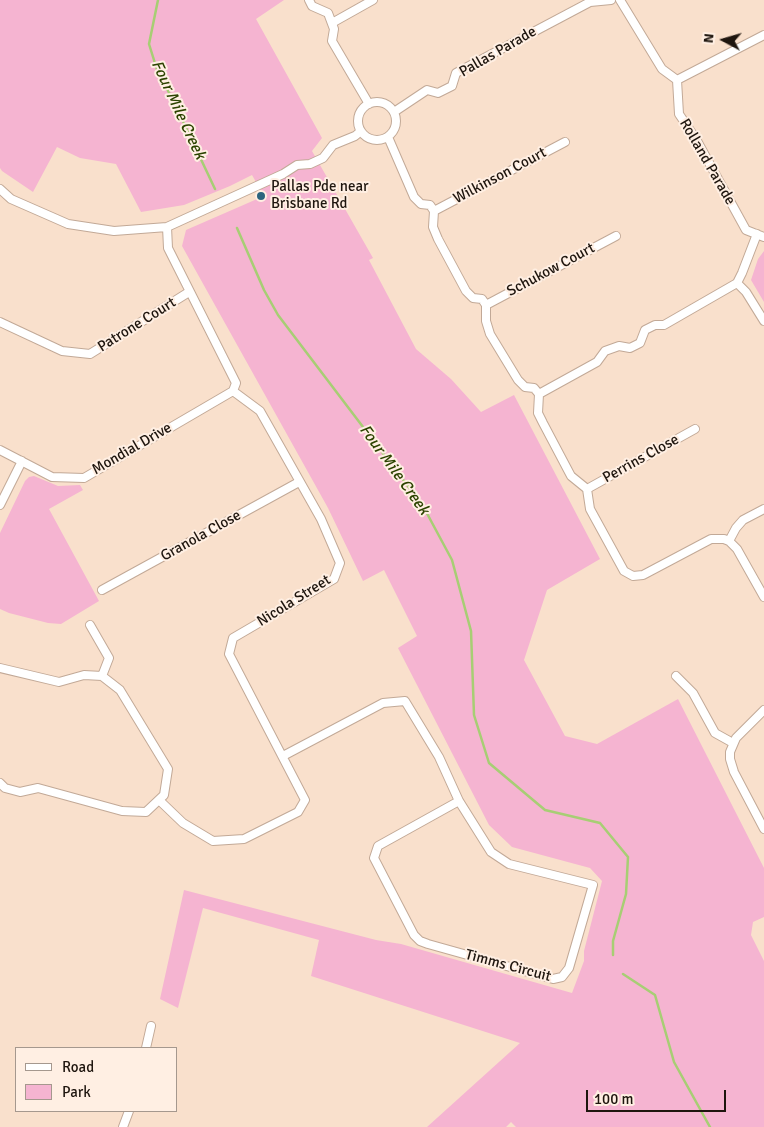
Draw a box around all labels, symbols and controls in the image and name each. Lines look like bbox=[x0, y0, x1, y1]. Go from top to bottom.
north arrow bbox=[699, 15, 749, 65]
street label: Pallas Parade bbox=[456, 23, 540, 81]
text: N bbox=[700, 33, 718, 44]
water label: Four Mile Creek bbox=[147, 57, 209, 163]
street label: Rolland Parade bbox=[675, 116, 739, 208]
street label: Wilkinson Court bbox=[450, 144, 550, 208]
place label: Pallas Pde near Brisbane Rd bbox=[271, 178, 369, 213]
marker: Pallas Pde near Brisbane Rd bbox=[255, 190, 267, 202]
street label: Schukow Court bbox=[504, 239, 598, 301]
street label: Patrone Court bbox=[95, 294, 179, 356]
street label: Mondial Drive bbox=[89, 419, 175, 479]
water label: Four Mile Creek bbox=[355, 421, 433, 519]
street label: Perrins Close bbox=[600, 431, 682, 487]
street label: Granola Close bbox=[158, 507, 244, 565]
street label: Nicola Street bbox=[254, 571, 334, 631]
street label: Timms Circuit bbox=[463, 946, 553, 986]
legend bbox=[15, 1047, 178, 1112]
text: Road bbox=[62, 1058, 94, 1076]
scale bar bbox=[589, 1080, 729, 1112]
text: Park bbox=[62, 1083, 91, 1101]
text: 100 m bbox=[594, 1090, 634, 1108]

